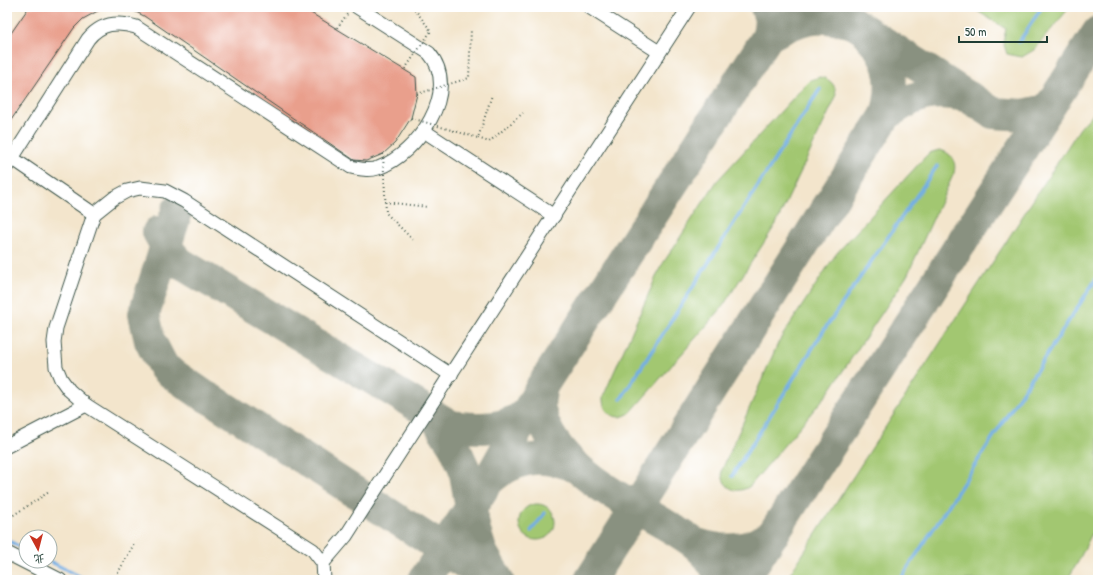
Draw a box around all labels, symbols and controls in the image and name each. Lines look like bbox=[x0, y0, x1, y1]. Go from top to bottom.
scale bar bbox=[959, 18, 1047, 44]
text: 50 m bbox=[965, 23, 986, 40]
north arrow bbox=[18, 529, 58, 569]
text: 北 bbox=[33, 551, 46, 567]

